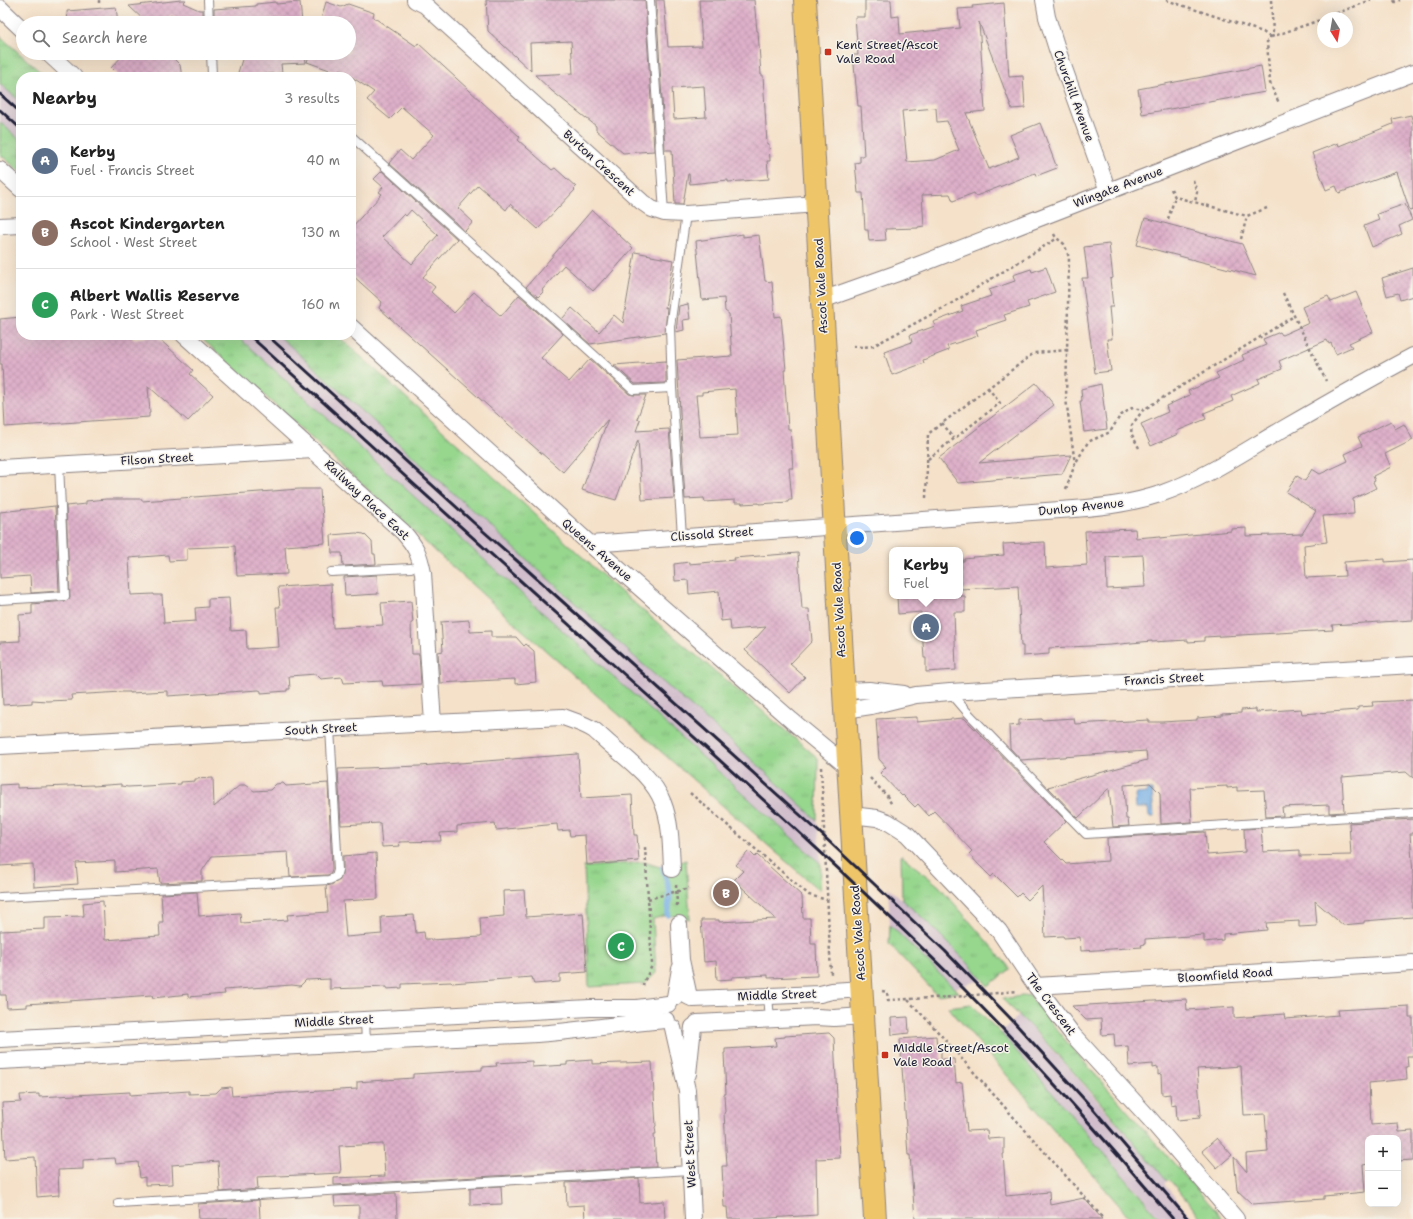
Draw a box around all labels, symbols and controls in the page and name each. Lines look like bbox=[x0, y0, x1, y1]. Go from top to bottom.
north arrow bbox=[1317, 12, 1353, 48]
search box bbox=[16, 16, 356, 60]
icon: search bbox=[30, 27, 52, 49]
text: Search here bbox=[62, 28, 148, 48]
place label: Kent Street/Ascot Vale Road bbox=[836, 37, 938, 67]
marker: Kent Street/Ascot Vale Road bbox=[823, 47, 833, 57]
street label: Churchill Avenue bbox=[1050, 48, 1098, 144]
text: Nearby bbox=[32, 87, 97, 109]
text: 3 results bbox=[284, 90, 340, 107]
street label: Burton Crescent bbox=[559, 126, 639, 200]
text: Kerby bbox=[70, 142, 115, 162]
text: A bbox=[40, 152, 50, 169]
text: 40 m bbox=[306, 152, 340, 169]
text: Fuel · Francis Street bbox=[70, 162, 195, 179]
street label: Wingate Avenue bbox=[1071, 162, 1165, 211]
text: Ascot Kindergarten bbox=[70, 214, 225, 234]
text: B bbox=[41, 224, 49, 241]
text: 130 m bbox=[302, 224, 340, 241]
text: School · West Street bbox=[70, 234, 197, 251]
street label: Ascot Vale Road bbox=[810, 237, 831, 334]
text: Albert Wallis Reserve bbox=[70, 286, 240, 306]
text: C bbox=[41, 296, 49, 313]
text: 160 m bbox=[302, 296, 340, 313]
text: Park · West Street bbox=[70, 306, 184, 323]
street label: Filson Street bbox=[120, 449, 194, 469]
street label: Railway Place East bbox=[321, 456, 413, 544]
street label: Dunlop Avenue bbox=[1037, 495, 1125, 519]
street label: Queens Avenue bbox=[558, 515, 636, 585]
street label: Clissold Street bbox=[670, 523, 754, 545]
your location bbox=[847, 528, 867, 548]
popup bbox=[889, 547, 963, 599]
text: Kerby bbox=[903, 555, 949, 575]
street label: Ascot Vale Road bbox=[828, 561, 849, 658]
text: Fuel bbox=[903, 575, 929, 592]
pin: A bbox=[913, 612, 939, 642]
street label: Francis Street bbox=[1124, 669, 1204, 689]
street label: South Street bbox=[284, 719, 358, 739]
pin: B bbox=[713, 878, 739, 908]
street label: Ascot Vale Road bbox=[847, 884, 869, 981]
pin: C bbox=[608, 931, 634, 961]
street label: Bloomfield Road bbox=[1177, 964, 1274, 986]
street label: The Crescent bbox=[1022, 969, 1080, 1039]
street label: Middle Street bbox=[737, 986, 817, 1004]
street label: Middle Street bbox=[294, 1011, 374, 1031]
place label: Middle Street/Ascot Vale Road bbox=[893, 1040, 1009, 1070]
marker: Middle Street/Ascot Vale Road bbox=[880, 1050, 890, 1060]
street label: West Street bbox=[680, 1120, 700, 1188]
map controls bbox=[1365, 1135, 1401, 1207]
button: + bbox=[1365, 1135, 1401, 1171]
button: − bbox=[1365, 1171, 1401, 1207]

